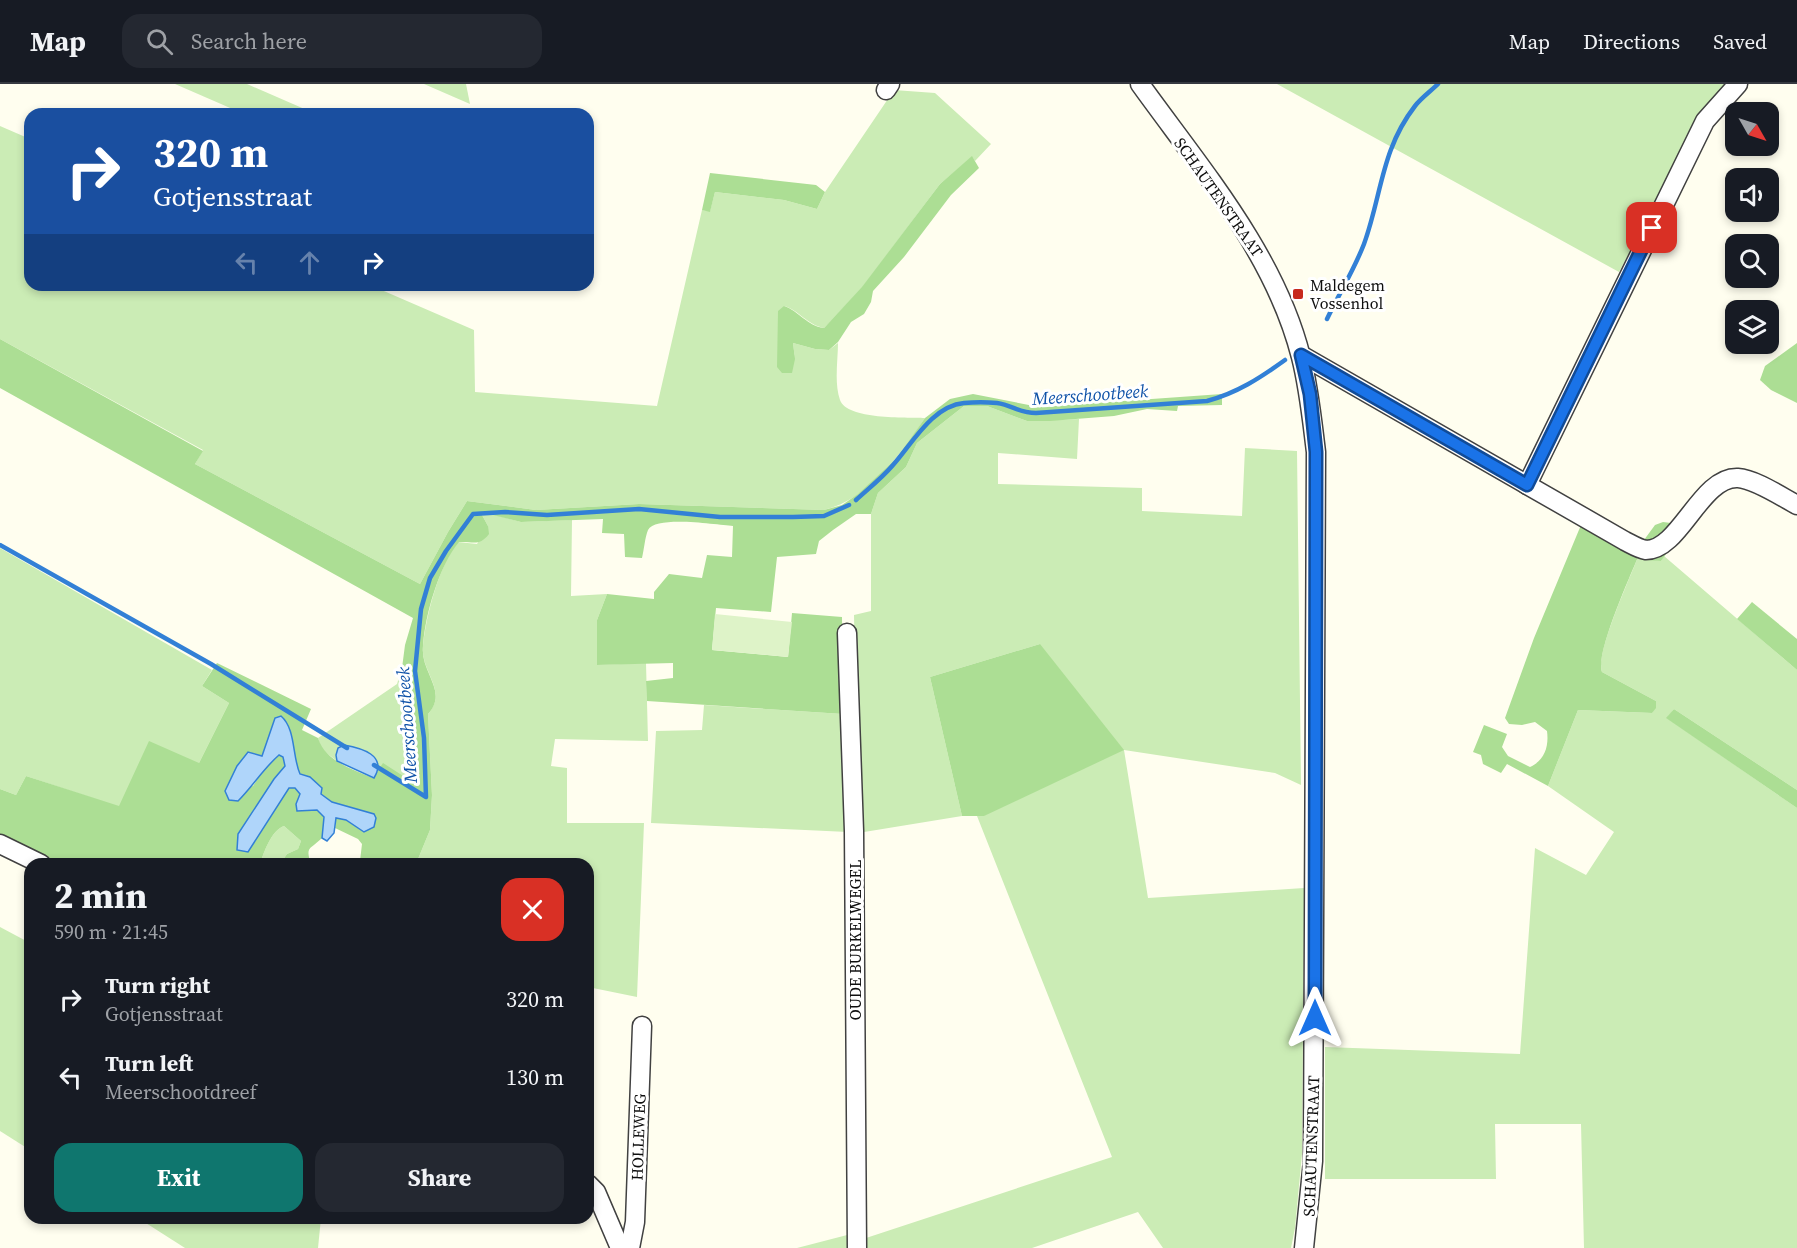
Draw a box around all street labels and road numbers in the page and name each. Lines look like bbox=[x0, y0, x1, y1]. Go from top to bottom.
street label: SCHAUTENSTRAAT bbox=[1170, 133, 1269, 261]
street label: OUDE BURKELWEGEL bbox=[844, 859, 866, 1021]
street label: SCHAUTENSTRAAT bbox=[1298, 1075, 1324, 1217]
street label: HOLLEWEG bbox=[625, 1093, 651, 1181]

